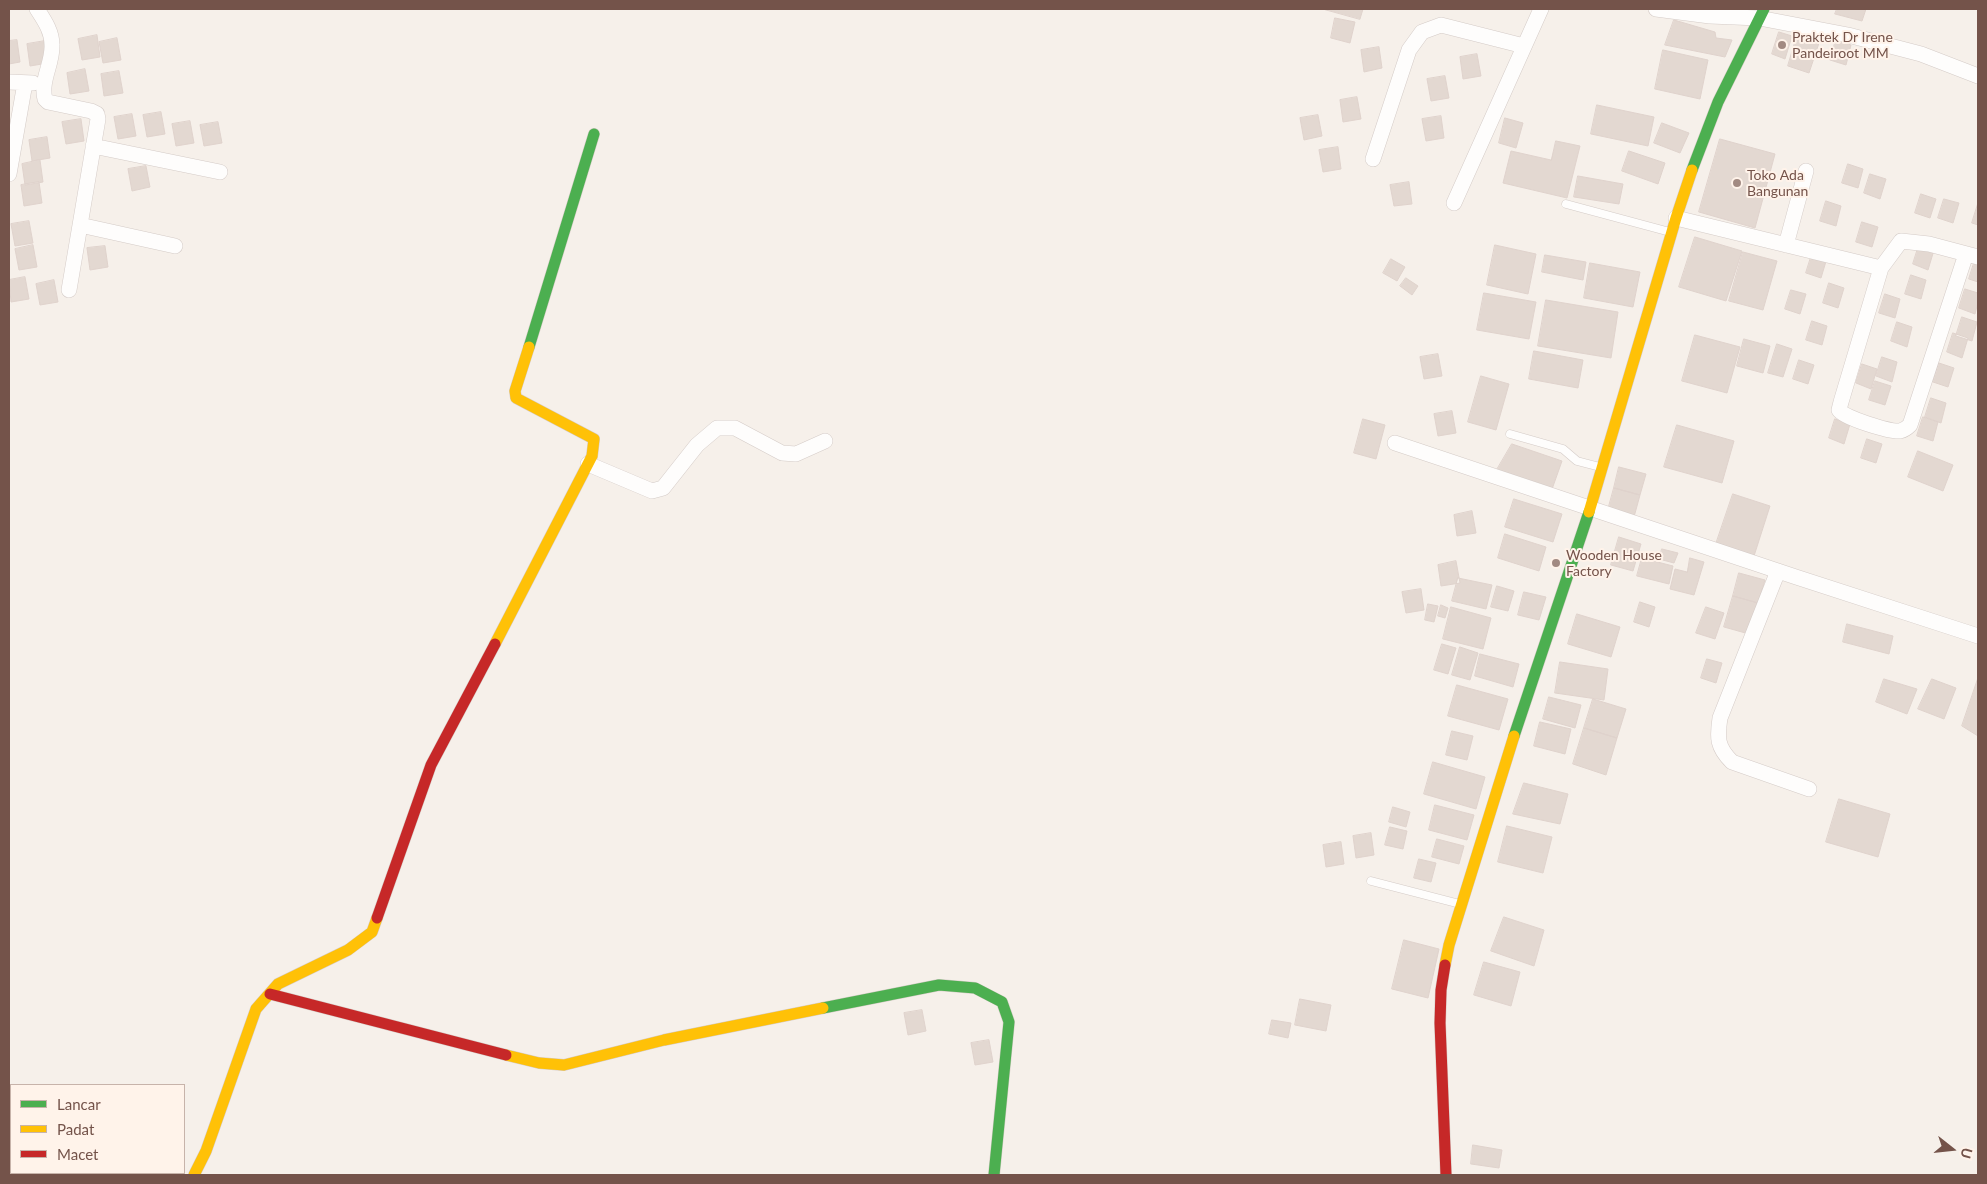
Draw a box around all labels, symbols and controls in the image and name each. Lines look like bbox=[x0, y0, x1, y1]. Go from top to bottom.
place label: Praktek Dr Irene Pandeiroot MM bbox=[1792, 29, 1893, 62]
marker: Praktek Dr Irene Pandeiroot MM bbox=[1776, 39, 1788, 51]
place label: Toko Ada Bangunan bbox=[1747, 167, 1808, 200]
marker: Toko Ada Bangunan bbox=[1731, 177, 1743, 189]
place label: Wooden House Factory bbox=[1566, 547, 1662, 580]
marker: Wooden House Factory bbox=[1550, 557, 1562, 569]
legend bbox=[10, 1084, 185, 1174]
text: Lancar bbox=[57, 1095, 101, 1113]
text: Padat bbox=[57, 1120, 94, 1138]
north arrow bbox=[1927, 1124, 1977, 1174]
text: Macet bbox=[57, 1145, 98, 1163]
text: U bbox=[1957, 1146, 1977, 1161]

